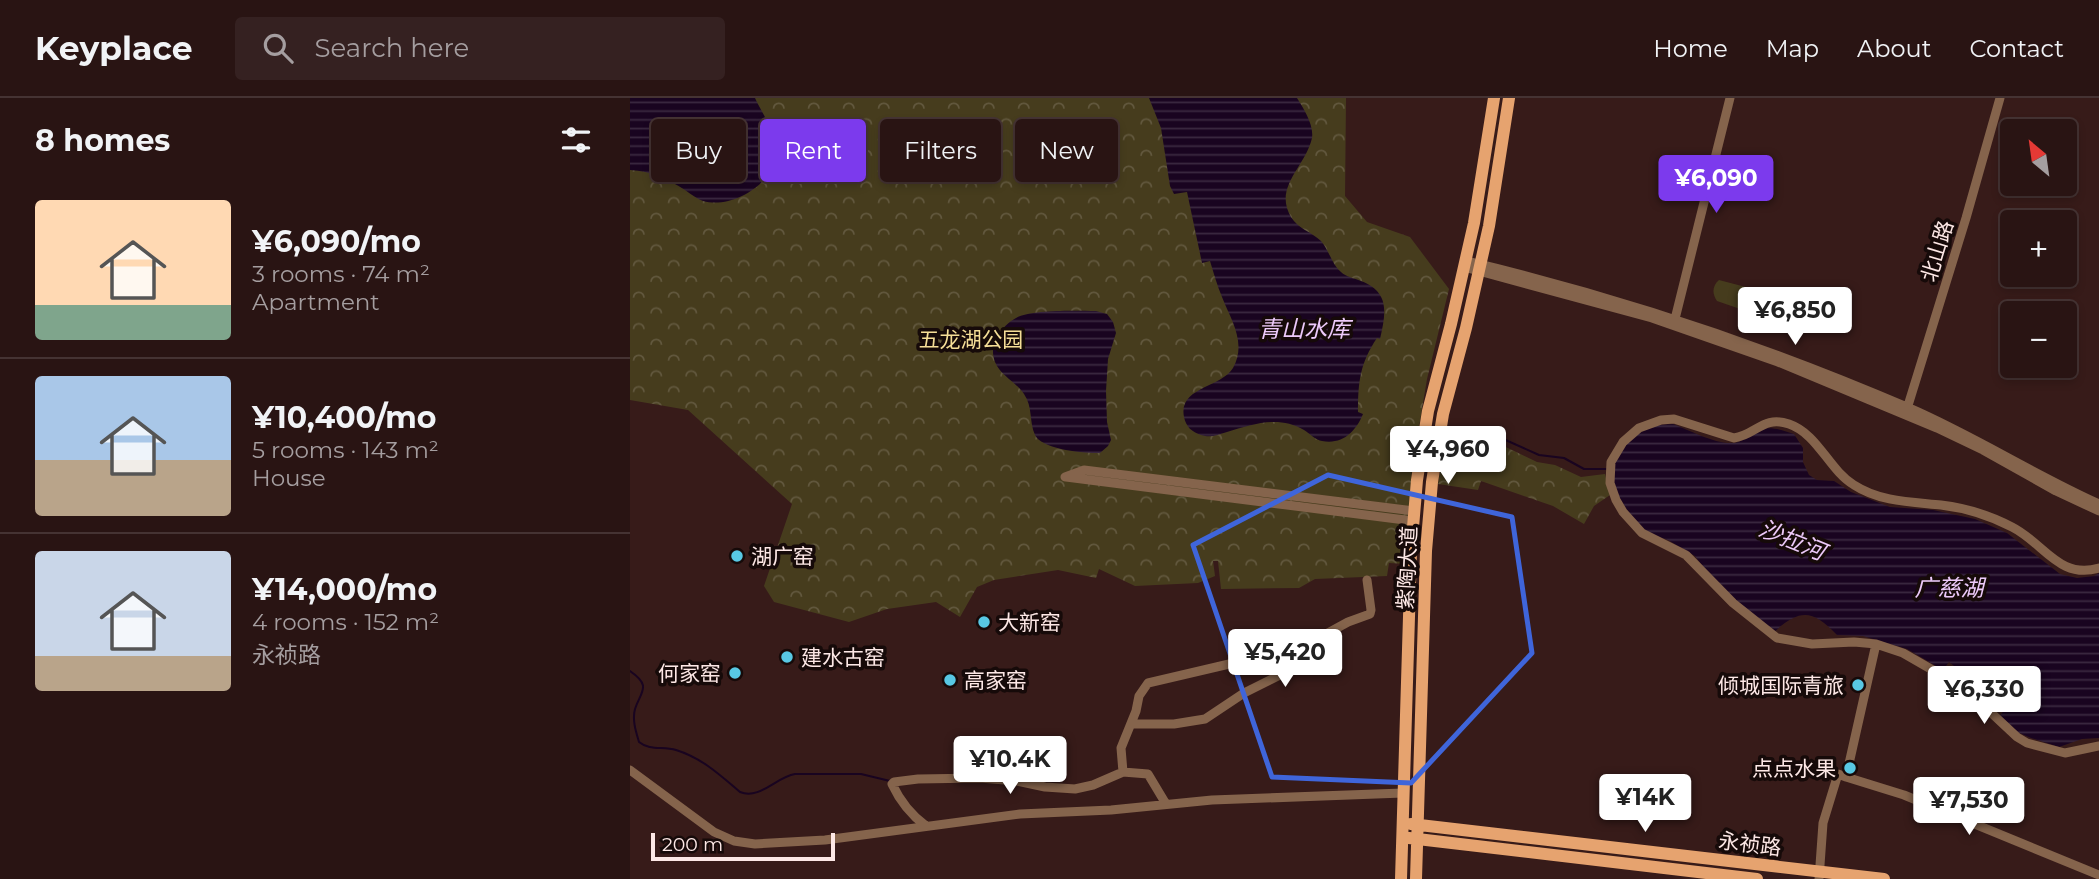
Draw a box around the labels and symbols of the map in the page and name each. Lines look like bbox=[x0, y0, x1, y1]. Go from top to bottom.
north arrow bbox=[2000, 119, 2077, 196]
pin: ¥6,090 bbox=[1659, 156, 1773, 215]
street label: 北山路 bbox=[1916, 217, 1958, 285]
pin: ¥6,850 bbox=[1738, 288, 1852, 347]
water label: 青山水库 bbox=[1258, 315, 1354, 343]
park label: 五龙湖公园 bbox=[919, 327, 1024, 352]
pin: ¥4,960 bbox=[1391, 426, 1505, 486]
water label: 沙拉河 bbox=[1755, 514, 1833, 567]
street label: 紫陶大道 bbox=[1392, 525, 1422, 611]
place label: 湖广窑 bbox=[751, 544, 814, 569]
marker: 湖广窑 bbox=[729, 548, 745, 564]
water label: 广慈湖 bbox=[1915, 574, 1987, 602]
place label: 大新窑 bbox=[998, 610, 1061, 635]
marker: 大新窑 bbox=[976, 614, 992, 630]
pin: ¥5,420 bbox=[1228, 630, 1342, 689]
place label: 建水古窑 bbox=[801, 645, 885, 670]
marker: 建水古窑 bbox=[779, 649, 795, 665]
place label: 何家窑 bbox=[658, 661, 721, 686]
marker: 何家窑 bbox=[727, 665, 743, 681]
pin: ¥6,330 bbox=[1927, 666, 2041, 726]
place label: 高家窑 bbox=[964, 668, 1027, 693]
marker: 高家窑 bbox=[942, 672, 958, 688]
place label: 倾城国际青旅 bbox=[1718, 673, 1844, 698]
marker: 倾城国际青旅 bbox=[1850, 677, 1866, 693]
pin: ¥10.4K bbox=[953, 736, 1067, 796]
place label: 点点水果 bbox=[1752, 756, 1836, 781]
marker: 点点水果 bbox=[1842, 760, 1858, 776]
pin: ¥14K bbox=[1604, 774, 1686, 834]
pin: ¥7,530 bbox=[1912, 778, 2026, 837]
street label: 永祯路 bbox=[1717, 828, 1783, 860]
scale bar bbox=[651, 830, 835, 862]

